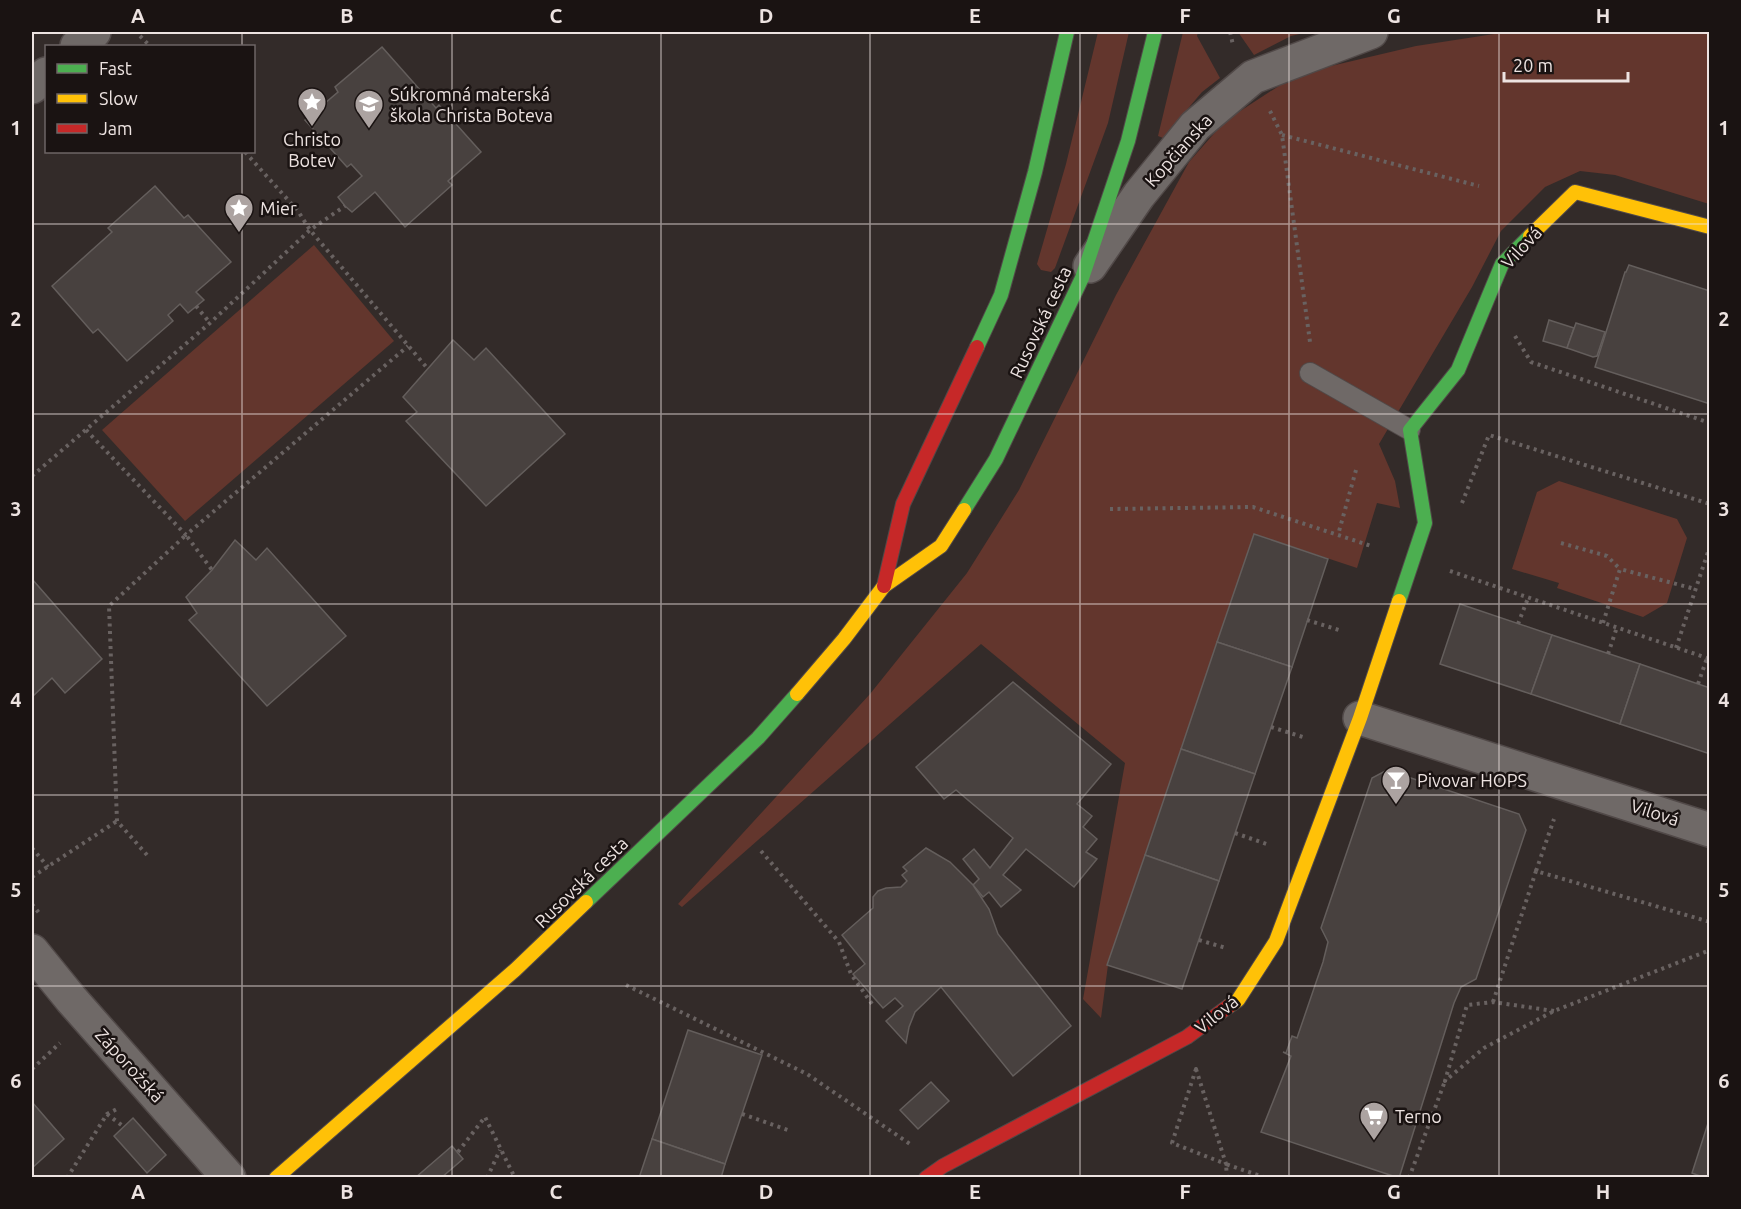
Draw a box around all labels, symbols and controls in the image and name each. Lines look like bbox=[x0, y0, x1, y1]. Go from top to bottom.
text: A bbox=[131, 4, 145, 27]
text: B bbox=[340, 4, 354, 27]
text: C bbox=[550, 4, 563, 27]
text: D bbox=[759, 4, 773, 27]
text: E bbox=[969, 4, 981, 27]
text: F bbox=[1179, 4, 1191, 27]
text: G bbox=[1387, 4, 1401, 27]
text: H bbox=[1596, 4, 1610, 27]
legend bbox=[45, 45, 255, 153]
scale bar bbox=[1504, 45, 1628, 83]
text: 20 m bbox=[1513, 55, 1553, 75]
text: Fast bbox=[99, 58, 132, 78]
place label: Súkromná materská škola Christa Boteva bbox=[390, 84, 553, 125]
place icon: Christo Botev bbox=[296, 86, 328, 128]
text: Slow bbox=[99, 88, 138, 108]
school or university icon: Súkromná materská škola Christa Boteva bbox=[353, 88, 385, 130]
street label: Kopčianska bbox=[1140, 110, 1216, 190]
text: 1 bbox=[10, 116, 22, 139]
text: 1 bbox=[1718, 116, 1730, 139]
text: Jam bbox=[99, 118, 133, 138]
place label: Christo Botev bbox=[283, 129, 341, 170]
place icon: Mier bbox=[223, 192, 255, 234]
place label: Mier bbox=[260, 198, 297, 218]
street label: Vilová bbox=[1497, 222, 1545, 272]
street label: Rusovská cesta bbox=[1005, 263, 1075, 381]
text: 2 bbox=[10, 307, 22, 330]
text: 2 bbox=[1718, 307, 1730, 330]
text: 3 bbox=[10, 497, 22, 520]
text: 3 bbox=[1718, 497, 1730, 520]
text: 4 bbox=[10, 688, 22, 711]
text: 4 bbox=[1718, 688, 1730, 711]
bar icon: Pivovar HOPS bbox=[1380, 764, 1412, 806]
place label: Pivovar HOPS bbox=[1417, 770, 1527, 790]
street label: Vilová bbox=[1628, 795, 1682, 829]
street label: Rusovská cesta bbox=[530, 833, 632, 931]
text: 5 bbox=[10, 878, 22, 901]
text: 5 bbox=[1718, 878, 1730, 901]
street label: Vilová bbox=[1190, 991, 1242, 1037]
street label: Záporožská bbox=[92, 1024, 168, 1106]
text: 6 bbox=[10, 1069, 22, 1092]
text: 6 bbox=[1718, 1069, 1730, 1092]
supermarket icon: Terno bbox=[1358, 1100, 1390, 1142]
place label: Terno bbox=[1395, 1106, 1442, 1126]
text: A bbox=[131, 1180, 145, 1203]
text: B bbox=[340, 1180, 354, 1203]
text: C bbox=[550, 1180, 563, 1203]
text: D bbox=[759, 1180, 773, 1203]
text: E bbox=[969, 1180, 981, 1203]
text: F bbox=[1179, 1180, 1191, 1203]
text: G bbox=[1387, 1180, 1401, 1203]
text: H bbox=[1596, 1180, 1610, 1203]

